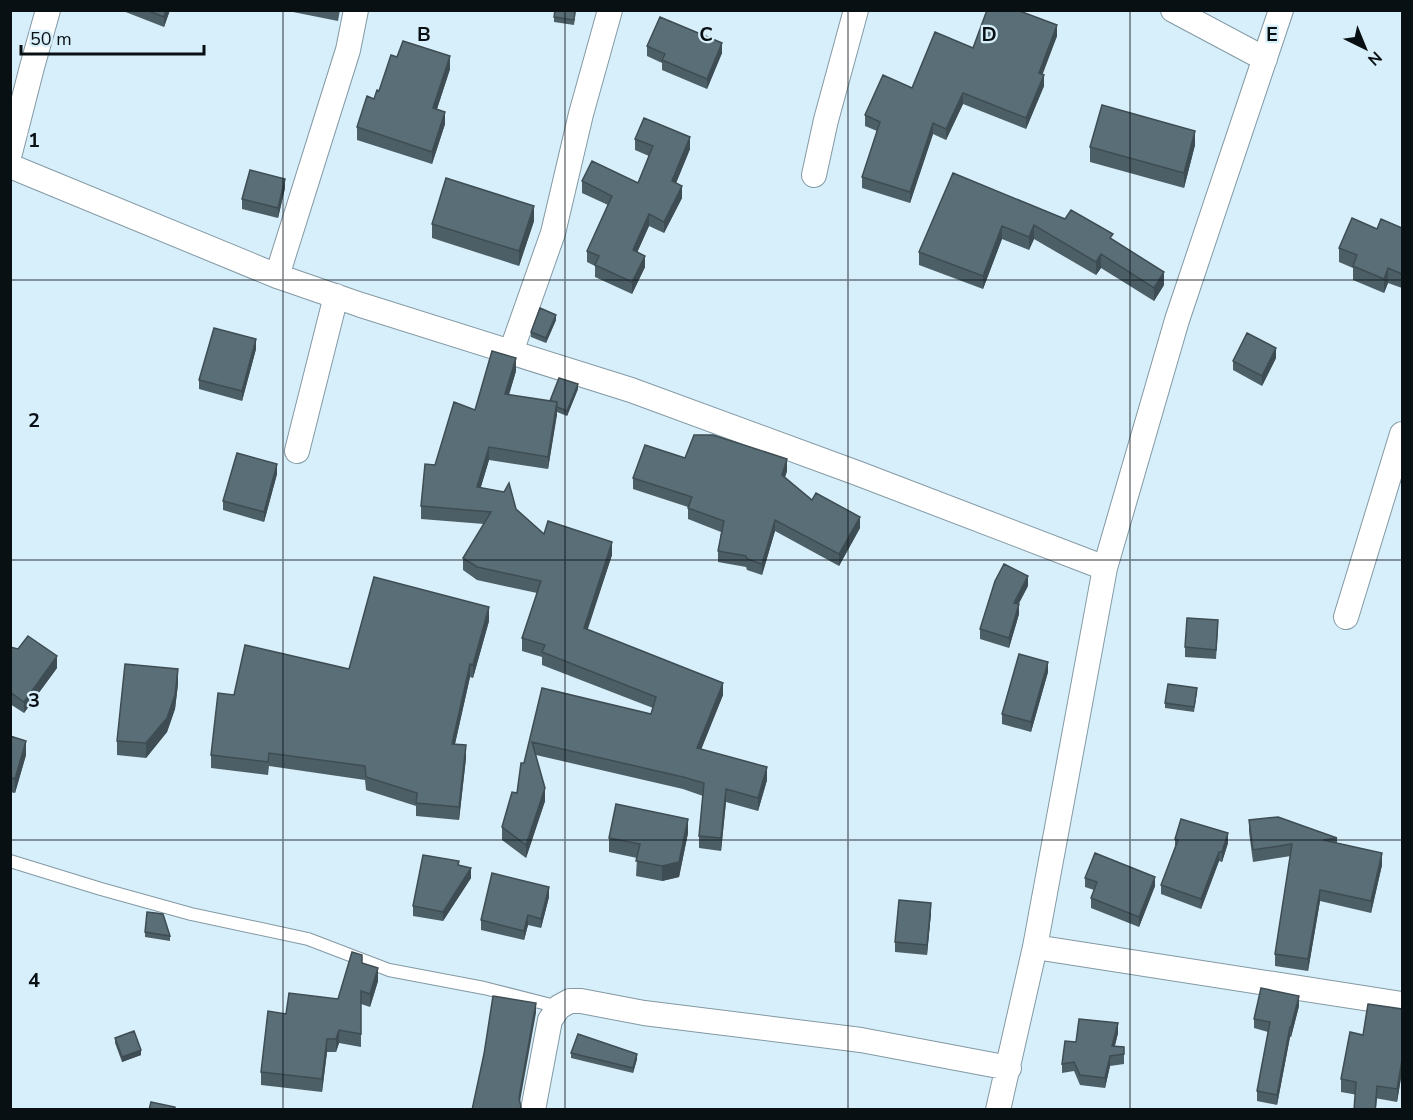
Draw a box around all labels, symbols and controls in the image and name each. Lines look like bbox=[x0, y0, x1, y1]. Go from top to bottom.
scale bar bbox=[21, 18, 204, 56]
north arrow bbox=[1335, 18, 1395, 78]
text: B bbox=[417, 21, 431, 48]
text: C bbox=[699, 21, 713, 48]
text: D bbox=[981, 21, 997, 48]
text: E bbox=[1266, 21, 1278, 48]
text: 50 m bbox=[30, 27, 72, 51]
text: N bbox=[1363, 46, 1386, 70]
text: 1 bbox=[28, 127, 40, 154]
text: 2 bbox=[28, 407, 40, 434]
text: 3 bbox=[28, 687, 40, 714]
text: 4 bbox=[28, 967, 40, 994]

